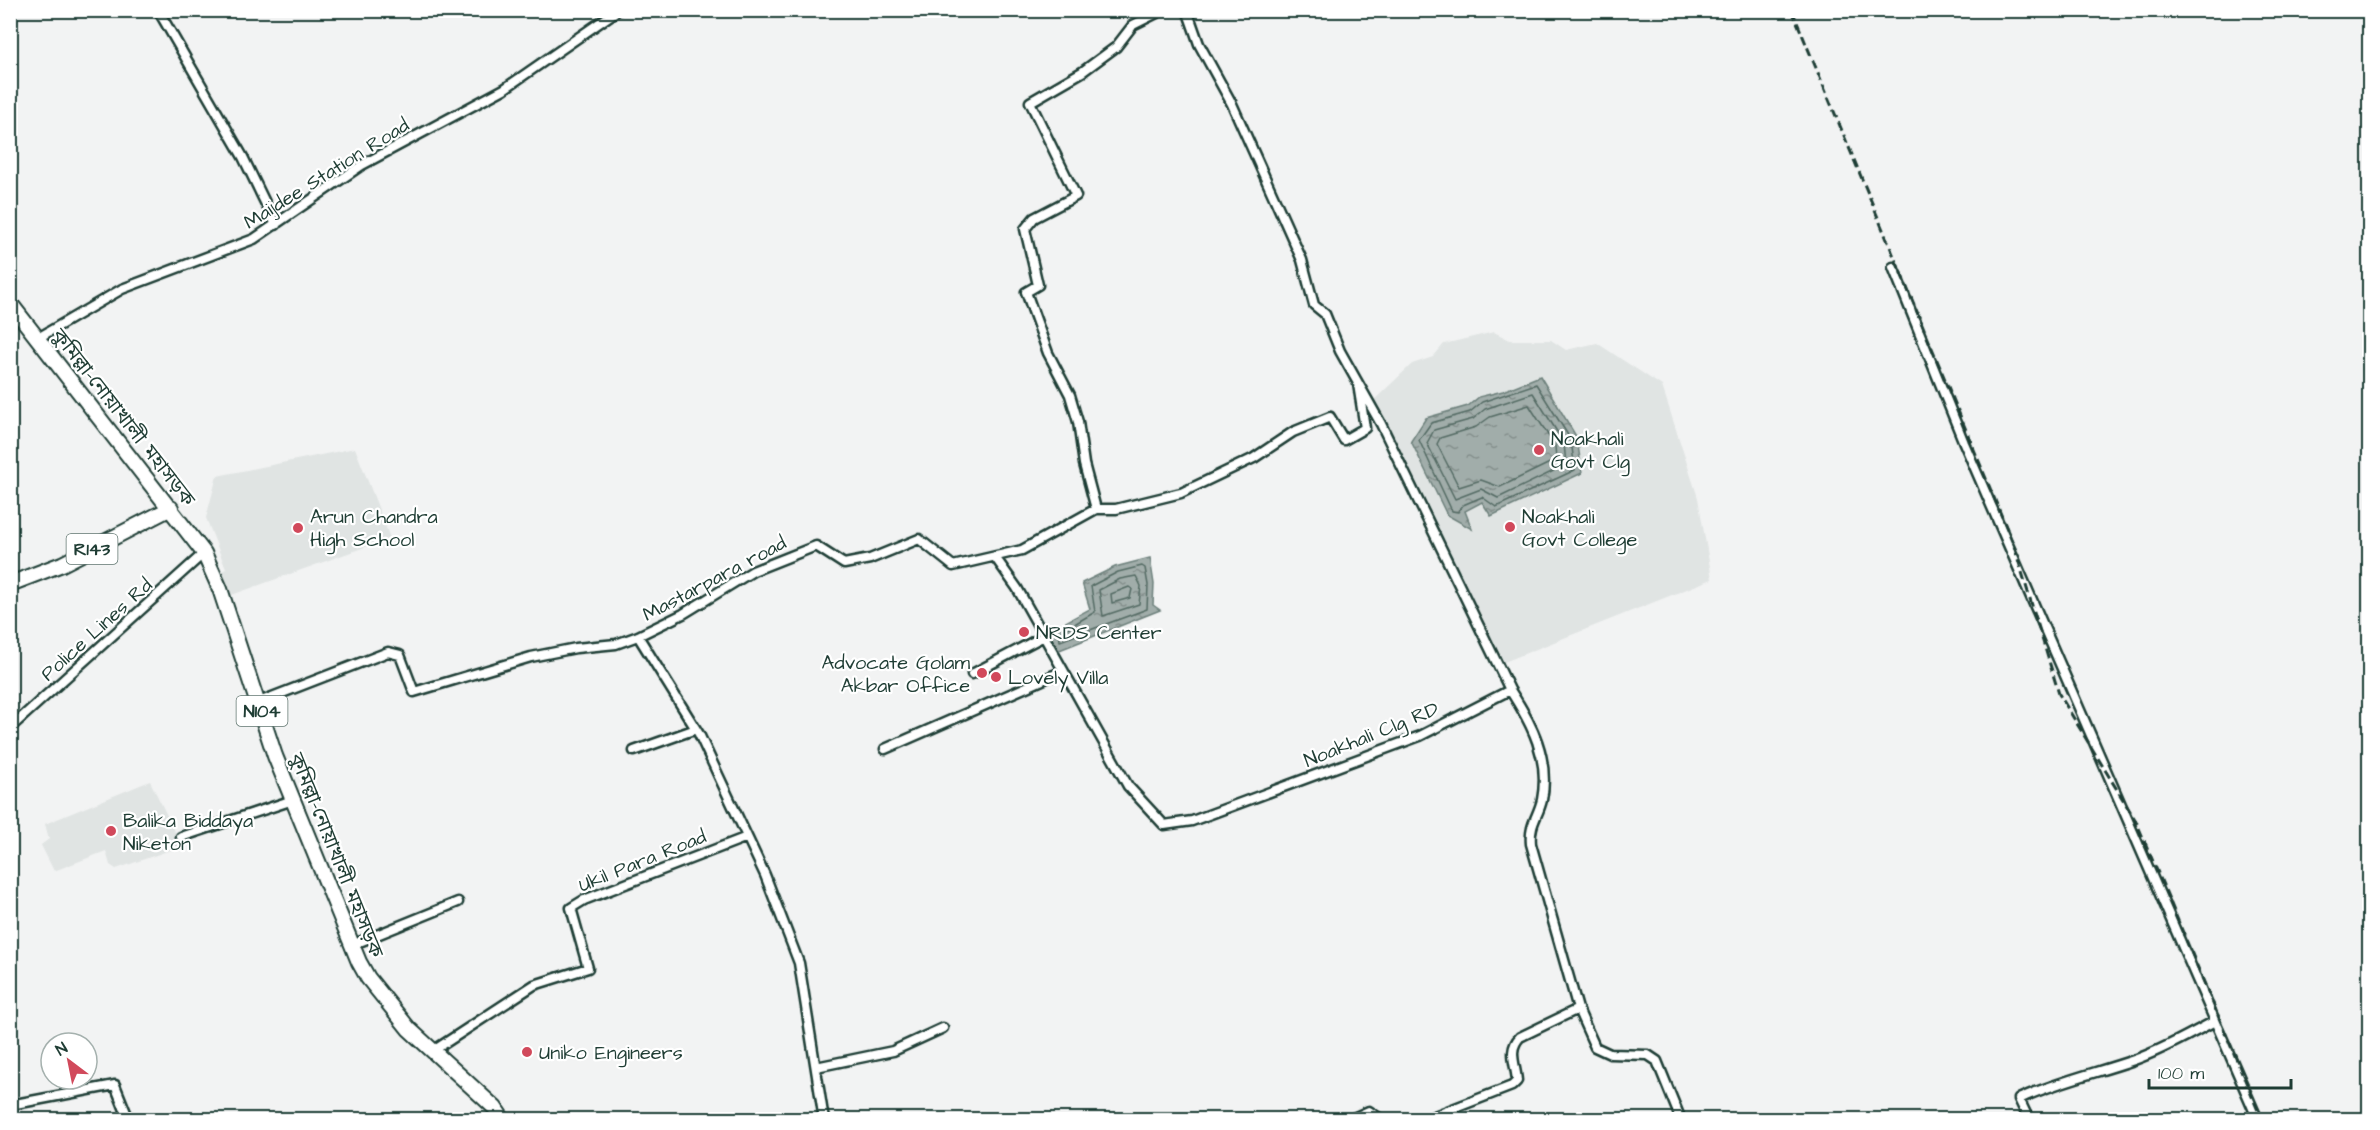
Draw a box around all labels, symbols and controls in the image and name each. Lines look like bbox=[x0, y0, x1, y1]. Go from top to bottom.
street label: Maijdee Station Road bbox=[238, 111, 415, 236]
street label: কুমিল্লা–নোয়াখালী মহাসড়ক bbox=[44, 322, 202, 513]
place label: Noakhali Govt Clg bbox=[1551, 425, 1630, 477]
marker: Noakhali Govt Clg bbox=[1532, 443, 1546, 457]
place label: Arun Chandra High School bbox=[310, 503, 438, 555]
place label: Noakhali Govt College bbox=[1522, 503, 1637, 555]
marker: Noakhali Govt College bbox=[1503, 520, 1517, 534]
marker: Arun Chandra High School bbox=[291, 521, 305, 535]
street label: Mastarpara road bbox=[638, 529, 791, 629]
road number: R143 bbox=[66, 534, 118, 564]
street label: Police Lines Rd bbox=[35, 572, 159, 688]
place label: NRDS Center bbox=[1036, 619, 1162, 647]
marker: NRDS Center bbox=[1017, 625, 1031, 639]
place label: Advocate Golam Akbar Office bbox=[822, 649, 970, 700]
place label: Lovely Villa bbox=[1008, 664, 1108, 693]
marker: Advocate Golam Akbar Office bbox=[975, 666, 989, 680]
marker: Lovely Villa bbox=[989, 670, 1003, 684]
street label: Noakhali Clg RD bbox=[1300, 695, 1443, 776]
road number: N104 bbox=[236, 696, 288, 726]
street label: কুমিল্লা–নোয়াখালী মহাসড়ক bbox=[282, 748, 390, 963]
place label: Balika Biddaya Niketon bbox=[123, 807, 253, 858]
street label: Ukil Para Road bbox=[574, 823, 711, 899]
marker: Balika Biddaya Niketon bbox=[104, 824, 118, 838]
north arrow bbox=[39, 1031, 99, 1091]
text: N bbox=[51, 1037, 72, 1061]
place label: Uniko Engineers bbox=[539, 1039, 683, 1068]
marker: Uniko Engineers bbox=[520, 1045, 534, 1059]
scale bar bbox=[2149, 1052, 2292, 1090]
text: 100 m bbox=[2158, 1061, 2204, 1086]

